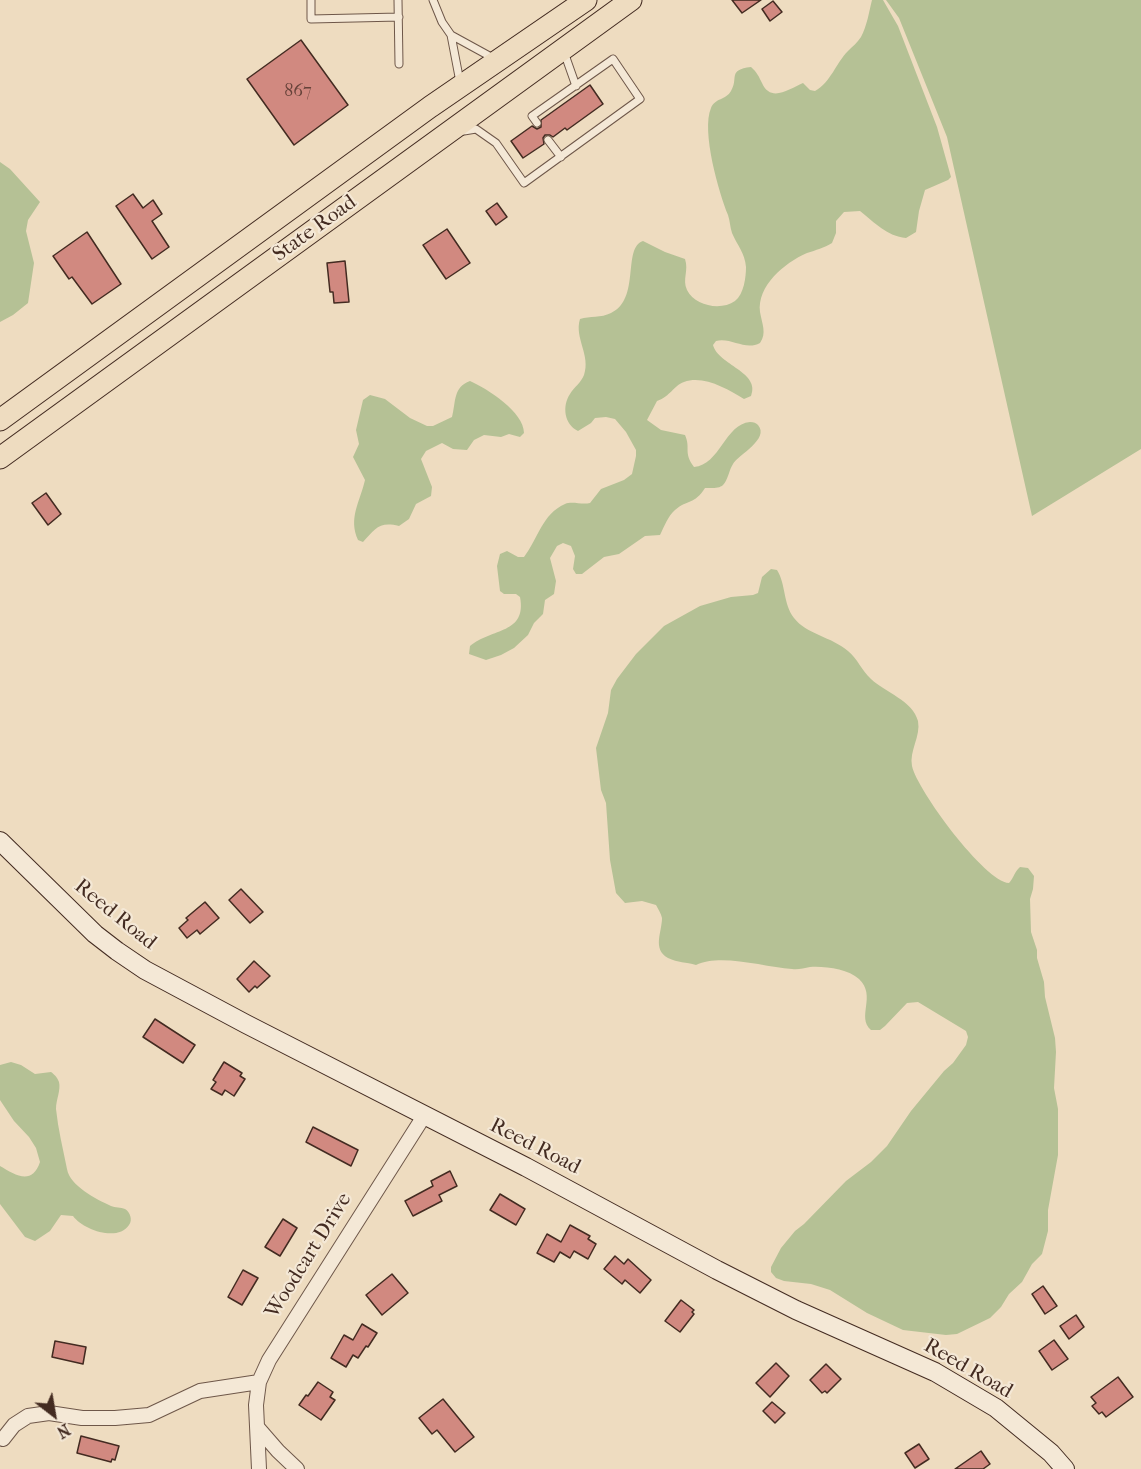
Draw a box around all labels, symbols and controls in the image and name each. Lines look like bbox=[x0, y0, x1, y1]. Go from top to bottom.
house number: 867 bbox=[284, 81, 312, 103]
street label: State Road bbox=[268, 190, 362, 268]
street label: Reed Road bbox=[69, 874, 161, 956]
street label: Reed Road bbox=[485, 1113, 585, 1181]
street label: Woodcart Drive bbox=[260, 1189, 358, 1323]
street label: Reed Road bbox=[919, 1333, 1017, 1405]
north arrow bbox=[24, 1385, 84, 1445]
text: N bbox=[53, 1420, 74, 1442]

